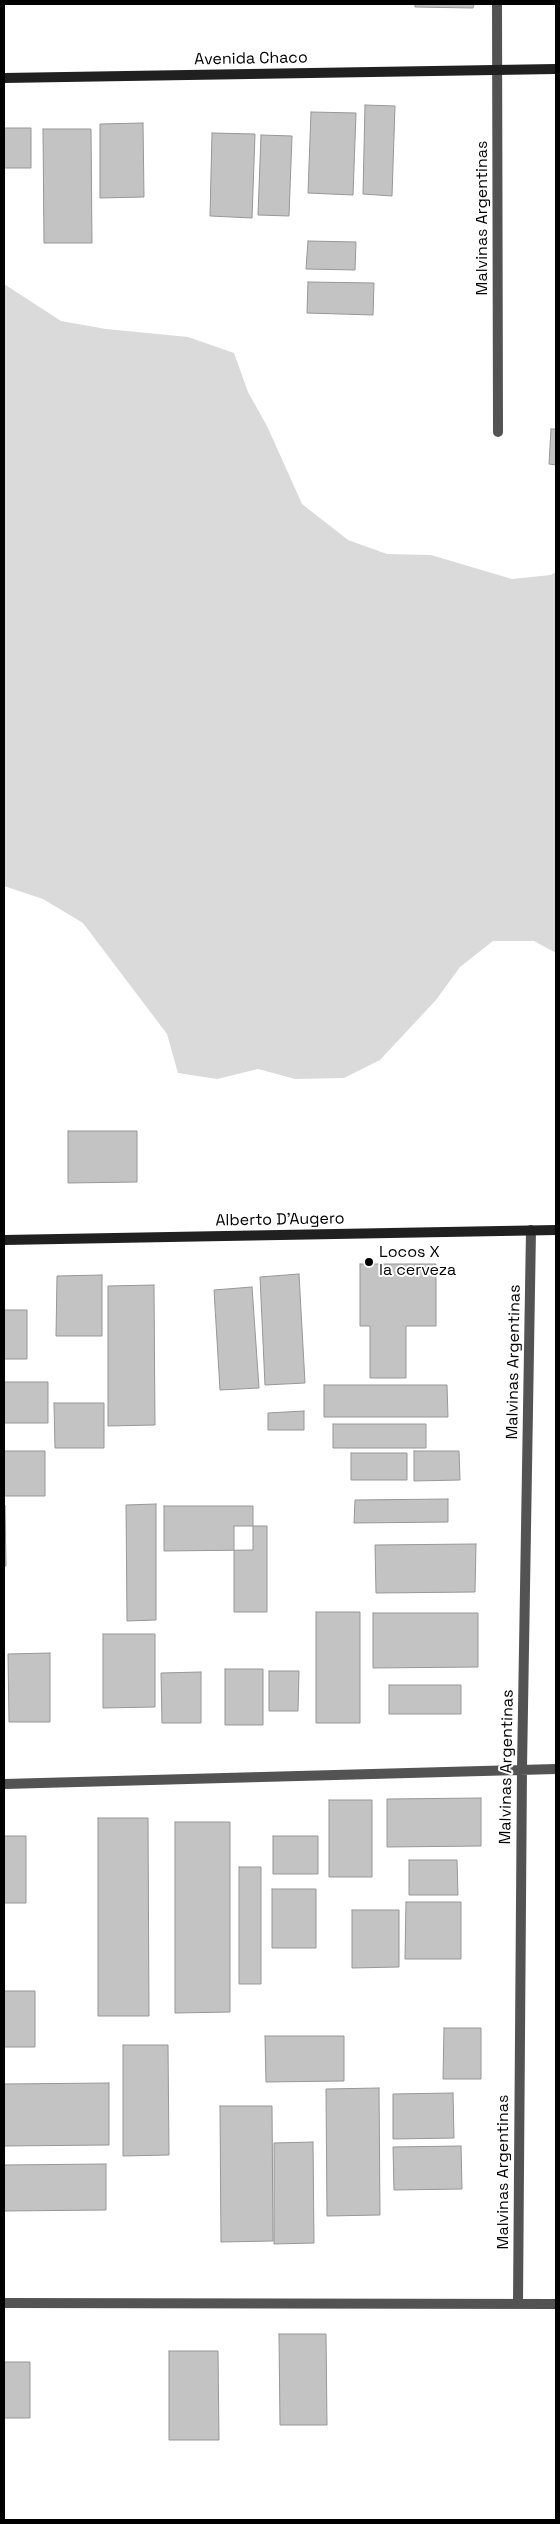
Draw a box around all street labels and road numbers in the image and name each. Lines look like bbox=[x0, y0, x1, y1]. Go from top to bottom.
street label: Avenida Chaco bbox=[194, 48, 308, 70]
street label: Malvinas Argentinas bbox=[473, 141, 493, 295]
street label: Alberto D'Augero bbox=[215, 1209, 345, 1231]
street label: Malvinas Argentinas bbox=[503, 1284, 525, 1440]
street label: Malvinas Argentinas bbox=[496, 1689, 518, 1845]
street label: Malvinas Argentinas bbox=[494, 2095, 514, 2249]

